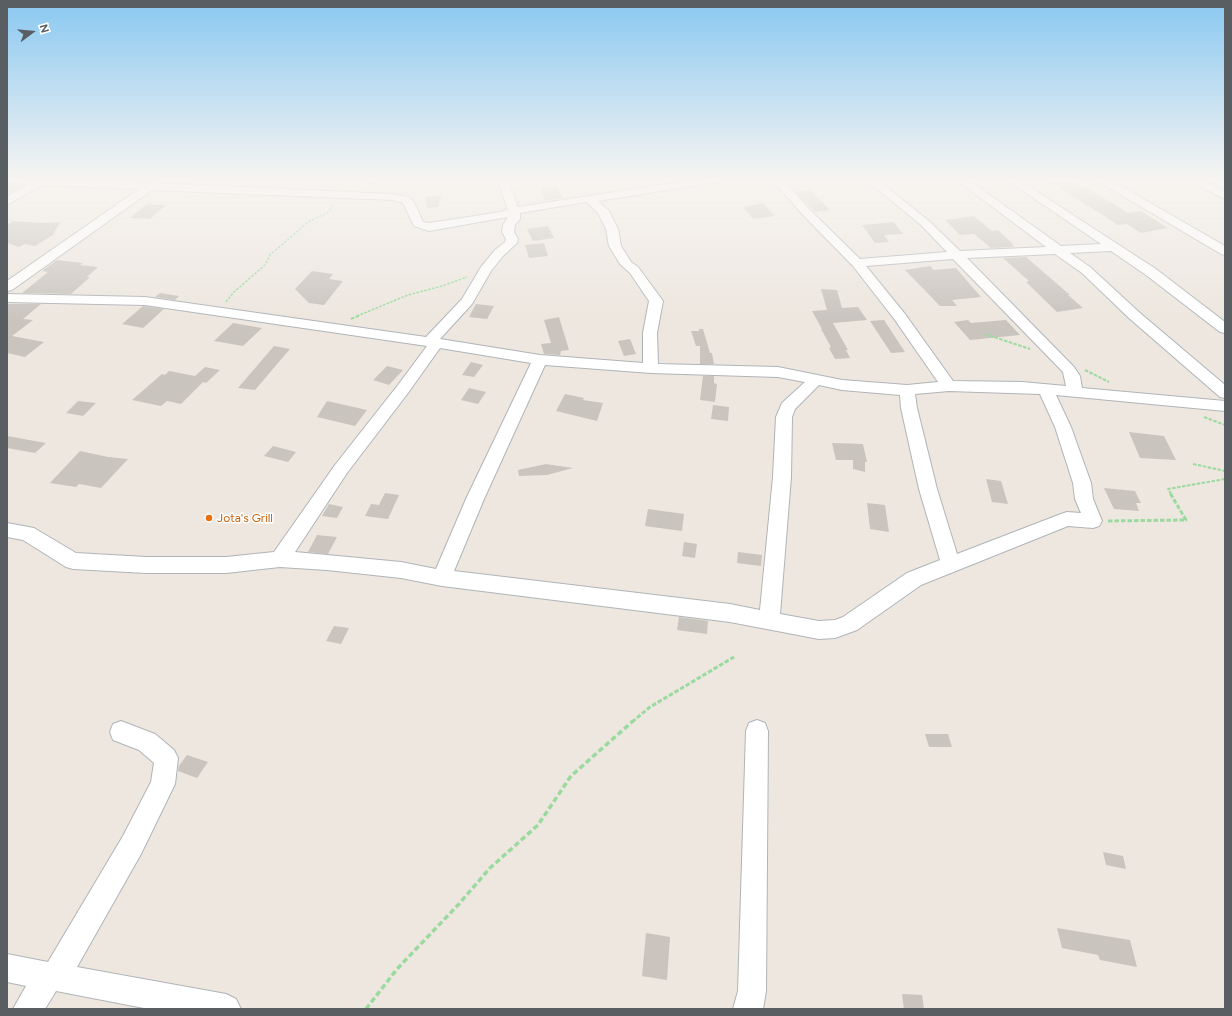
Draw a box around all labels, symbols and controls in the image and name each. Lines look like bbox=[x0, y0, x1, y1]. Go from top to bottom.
north arrow bbox=[12, 12, 52, 52]
text: N bbox=[37, 23, 51, 34]
place label: Jota's Grill bbox=[217, 511, 273, 525]
marker: Jota's Grill bbox=[204, 513, 214, 523]

